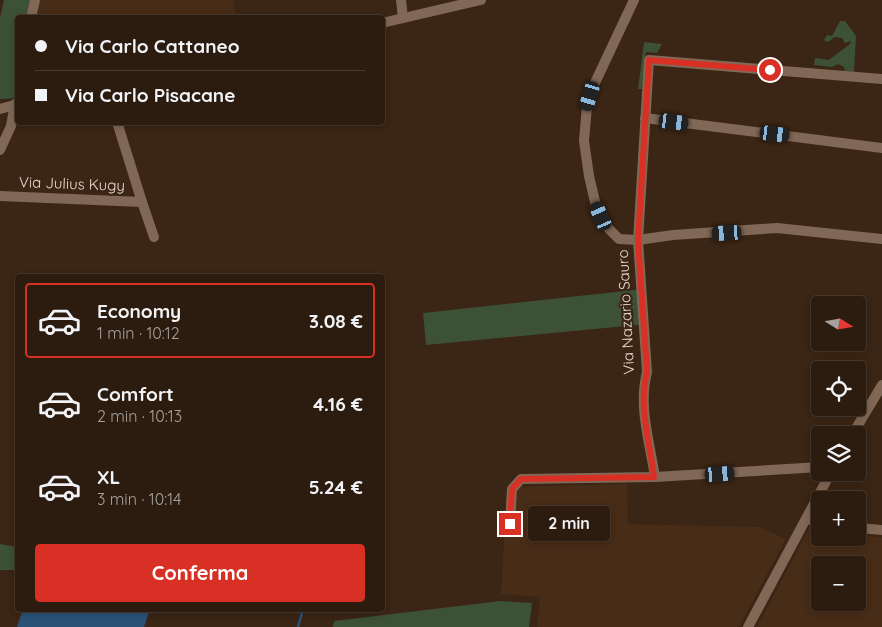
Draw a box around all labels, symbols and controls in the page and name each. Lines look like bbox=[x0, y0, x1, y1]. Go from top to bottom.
text: Via Carlo Cattaneo bbox=[65, 34, 240, 58]
route start bbox=[759, 59, 781, 81]
car bbox=[578, 79, 601, 113]
text: Via Carlo Pisacane bbox=[65, 83, 235, 107]
car bbox=[658, 113, 689, 131]
car bbox=[759, 125, 790, 143]
street label: Via Julius Kugy bbox=[19, 172, 125, 195]
car bbox=[588, 199, 613, 233]
car bbox=[711, 225, 742, 241]
street label: Via Nazario Sauro bbox=[613, 249, 638, 375]
north arrow bbox=[811, 296, 866, 351]
map controls bbox=[811, 296, 866, 611]
icon: car bbox=[37, 298, 82, 343]
text: Economy bbox=[97, 299, 181, 323]
text: 3.08 € bbox=[309, 309, 363, 333]
text: 1 min · 10:12 bbox=[97, 323, 180, 343]
button: locate bbox=[811, 361, 866, 416]
icon: car bbox=[37, 381, 82, 426]
text: Comfort bbox=[97, 382, 174, 406]
text: 4.16 € bbox=[313, 392, 363, 416]
text: 2 min · 10:13 bbox=[97, 406, 182, 426]
button: layers bbox=[811, 426, 866, 481]
icon: car bbox=[37, 464, 82, 509]
text: XL bbox=[97, 465, 120, 489]
car bbox=[704, 465, 735, 483]
text: 5.24 € bbox=[309, 475, 363, 499]
text: 3 min · 10:14 bbox=[97, 489, 181, 509]
button: + bbox=[811, 491, 866, 546]
callout: 2 min bbox=[528, 506, 610, 542]
route end bbox=[499, 513, 521, 535]
text: 2 min bbox=[548, 513, 590, 533]
button: Conferma bbox=[35, 544, 365, 602]
button: − bbox=[811, 556, 866, 611]

